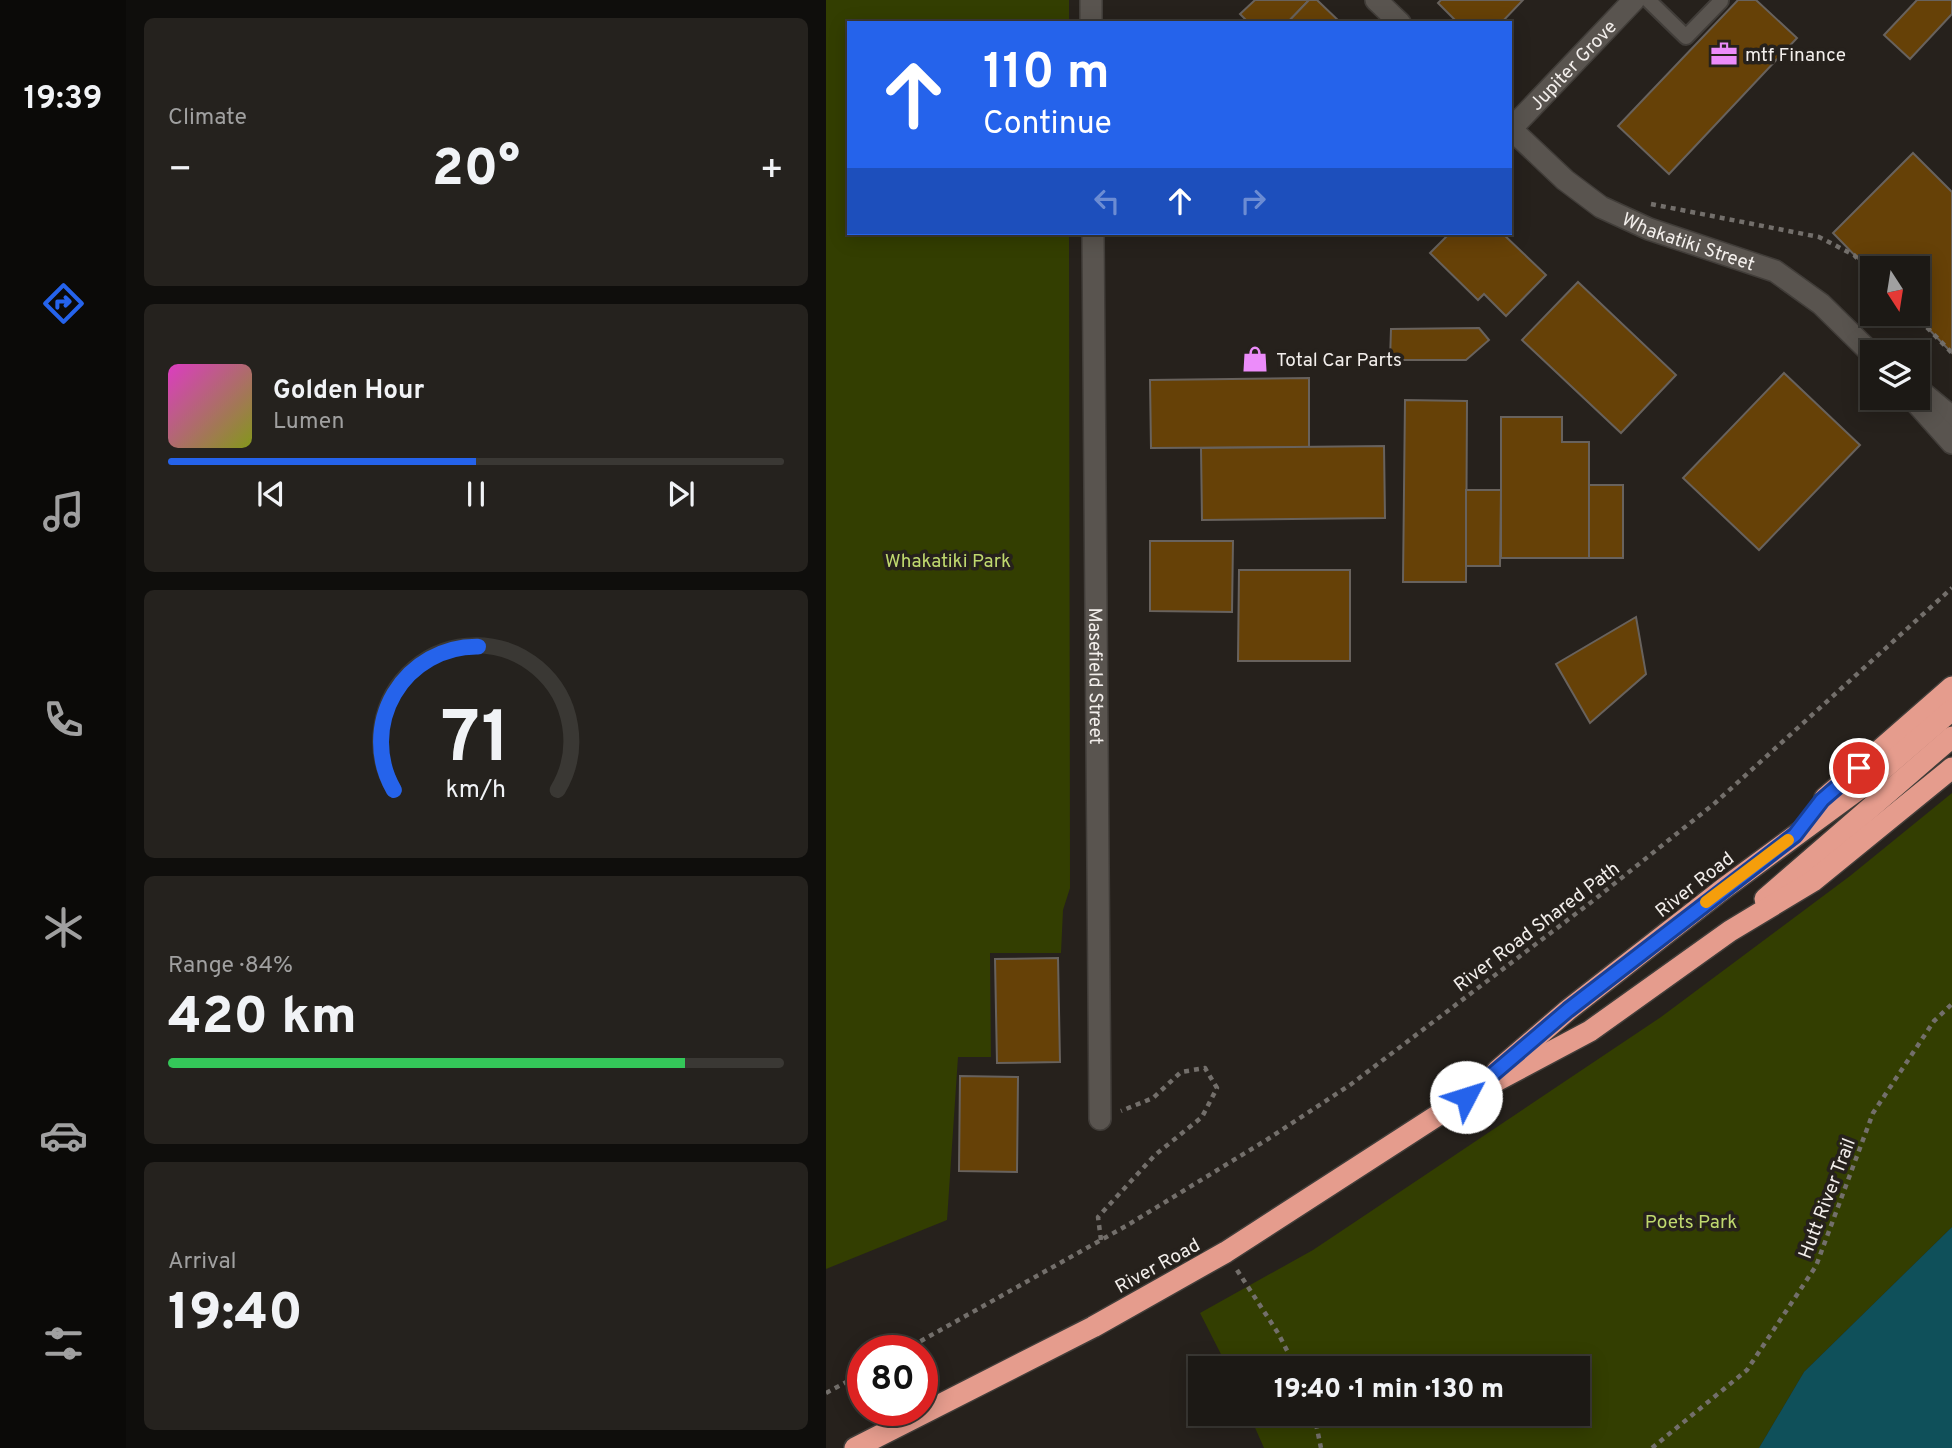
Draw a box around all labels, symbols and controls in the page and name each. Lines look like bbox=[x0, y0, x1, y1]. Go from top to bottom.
street label: Jupiter Grove bbox=[1525, 16, 1623, 116]
office icon: mtf Finance bbox=[1709, 39, 1739, 69]
text: 110 m bbox=[983, 44, 1110, 106]
place label: mtf Finance bbox=[1745, 44, 1846, 68]
icon: ahead bbox=[868, 49, 959, 140]
text: 19:39 bbox=[23, 80, 103, 120]
text: Climate bbox=[168, 104, 247, 133]
text: Continue bbox=[983, 105, 1112, 145]
text: 20° bbox=[432, 138, 520, 204]
text: − bbox=[168, 147, 193, 196]
text: + bbox=[759, 147, 784, 196]
icon: left bbox=[1088, 182, 1126, 220]
icon: ahead bbox=[1161, 182, 1199, 220]
icon: right bbox=[1234, 182, 1272, 220]
street label: Whakatiki Street bbox=[1617, 208, 1758, 277]
north arrow bbox=[1860, 256, 1930, 326]
map controls bbox=[1860, 256, 1930, 410]
icon: directions bbox=[39, 279, 88, 328]
button: layers bbox=[1860, 340, 1930, 410]
shop icon: Total Car Parts bbox=[1240, 344, 1270, 374]
place label: Total Car Parts bbox=[1276, 349, 1402, 373]
text: Golden Hour bbox=[273, 375, 424, 408]
text: Lumen bbox=[273, 408, 344, 437]
icon: previous bbox=[252, 475, 290, 513]
icon: pause bbox=[457, 475, 495, 513]
icon: next bbox=[662, 475, 700, 513]
icon: music bbox=[39, 487, 88, 536]
park label: Whakatiki Park bbox=[885, 550, 1011, 574]
street label: Masefield Street bbox=[1082, 607, 1107, 745]
icon: phone bbox=[39, 695, 88, 744]
text: 71 bbox=[441, 696, 511, 788]
pin bbox=[1829, 738, 1889, 798]
icon: arrive bbox=[1840, 749, 1878, 787]
text: km/h bbox=[446, 775, 506, 807]
street label: River Road bbox=[1651, 847, 1739, 924]
street label: River Road Shared Path bbox=[1449, 857, 1625, 998]
icon: climate bbox=[39, 903, 88, 952]
text: Range · 84% bbox=[168, 952, 293, 981]
text: 420 km bbox=[168, 986, 357, 1052]
position arrow bbox=[1429, 1060, 1503, 1134]
icon: car bbox=[39, 1111, 88, 1160]
street label: Hutt River Trail bbox=[1794, 1135, 1862, 1262]
park label: Poets Park bbox=[1645, 1211, 1737, 1235]
street label: River Road bbox=[1111, 1234, 1205, 1300]
text: Arrival bbox=[168, 1248, 237, 1277]
text: 19:40 bbox=[168, 1282, 303, 1348]
icon: filters bbox=[39, 1319, 88, 1368]
speed limit sign: 80 bbox=[847, 1335, 938, 1426]
text: 19:40 · 1 min · 130 m bbox=[1274, 1374, 1504, 1407]

